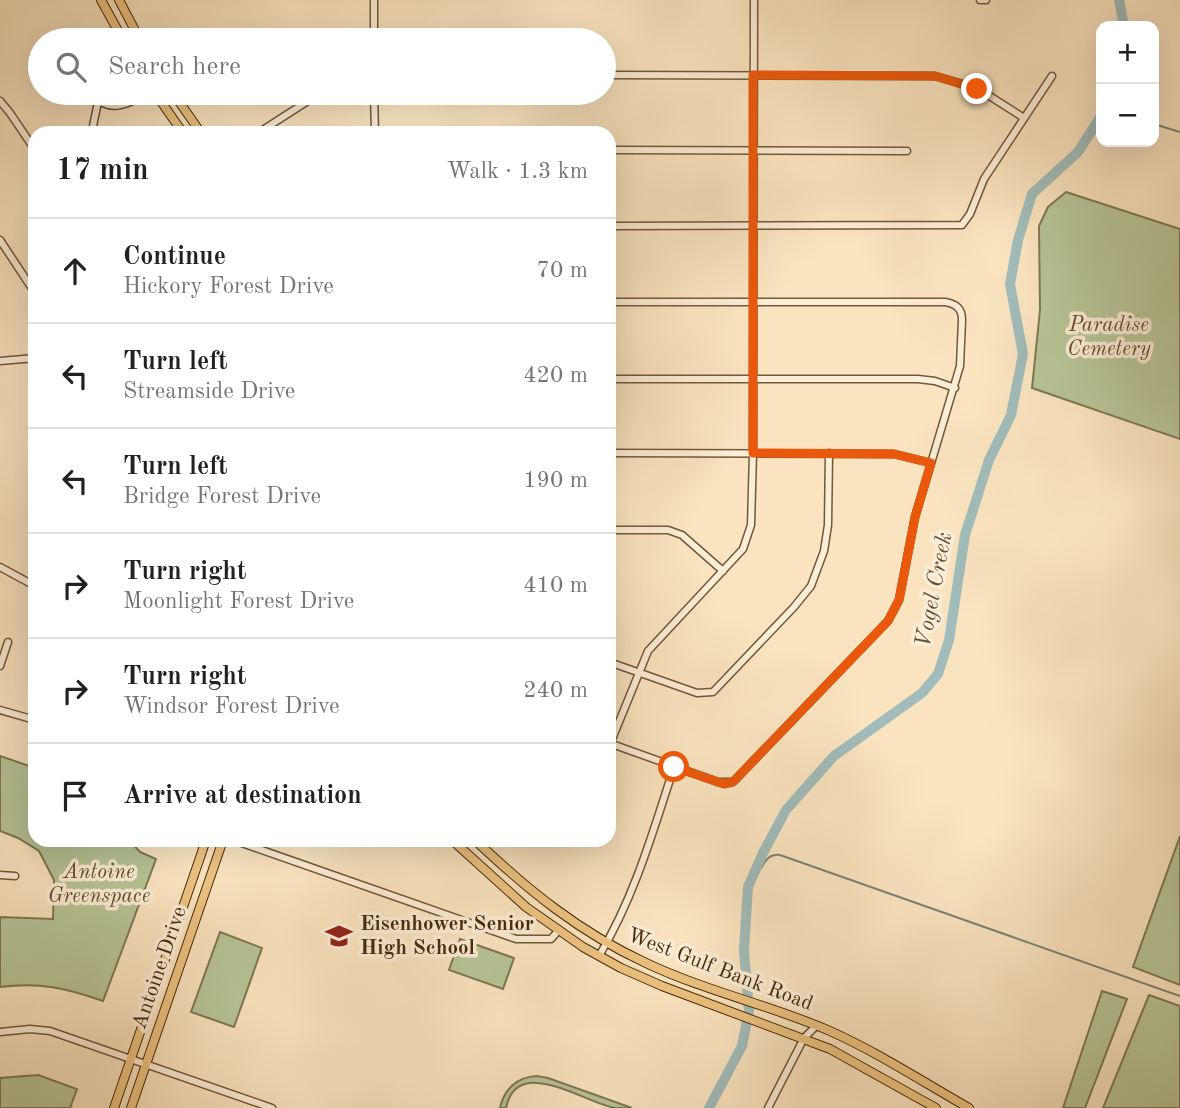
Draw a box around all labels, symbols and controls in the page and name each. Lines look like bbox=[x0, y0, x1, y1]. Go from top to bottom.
map controls bbox=[1096, 21, 1159, 147]
button: + bbox=[1096, 21, 1159, 84]
search box bbox=[28, 28, 616, 105]
icon: search bbox=[52, 48, 90, 86]
text: Search here bbox=[108, 54, 241, 80]
route end bbox=[961, 73, 992, 104]
button: − bbox=[1096, 84, 1159, 147]
text: 17 min bbox=[56, 156, 149, 186]
text: Walk · 1.3 km bbox=[447, 160, 588, 183]
text: Continue bbox=[123, 244, 226, 270]
icon: ahead bbox=[56, 252, 94, 290]
text: 70 m bbox=[537, 259, 588, 282]
text: Hickory Forest Drive bbox=[123, 275, 334, 298]
park label: Paradise Cemetery bbox=[1067, 315, 1151, 360]
text: Turn left bbox=[123, 349, 228, 375]
icon: left bbox=[56, 357, 94, 395]
text: 420 m bbox=[523, 364, 588, 387]
text: Streamside Drive bbox=[123, 380, 295, 403]
text: Turn left bbox=[123, 454, 228, 480]
icon: left bbox=[56, 462, 94, 500]
text: 190 m bbox=[523, 469, 588, 492]
text: Bridge Forest Drive bbox=[123, 485, 321, 508]
water label: Vogel Creek bbox=[912, 530, 957, 650]
text: Turn right bbox=[123, 559, 246, 585]
icon: right bbox=[56, 567, 94, 605]
text: 410 m bbox=[523, 574, 588, 597]
text: Moonlight Forest Drive bbox=[123, 590, 354, 613]
text: Turn right bbox=[123, 664, 246, 690]
icon: right bbox=[56, 672, 94, 710]
text: 240 m bbox=[523, 679, 588, 702]
text: Windsor Forest Drive bbox=[123, 695, 339, 718]
route start bbox=[658, 751, 689, 782]
icon: arrive bbox=[56, 777, 94, 815]
text: Arrive at destination bbox=[123, 783, 362, 809]
park label: Antoine Greenspace bbox=[48, 862, 150, 907]
street label: Antoine Drive bbox=[129, 904, 191, 1032]
place label: Eisenhower Senior High School bbox=[360, 914, 534, 959]
school or university icon: Eisenhower Senior High School bbox=[324, 921, 354, 951]
street label: West Gulf Bank Road bbox=[624, 925, 816, 1015]

